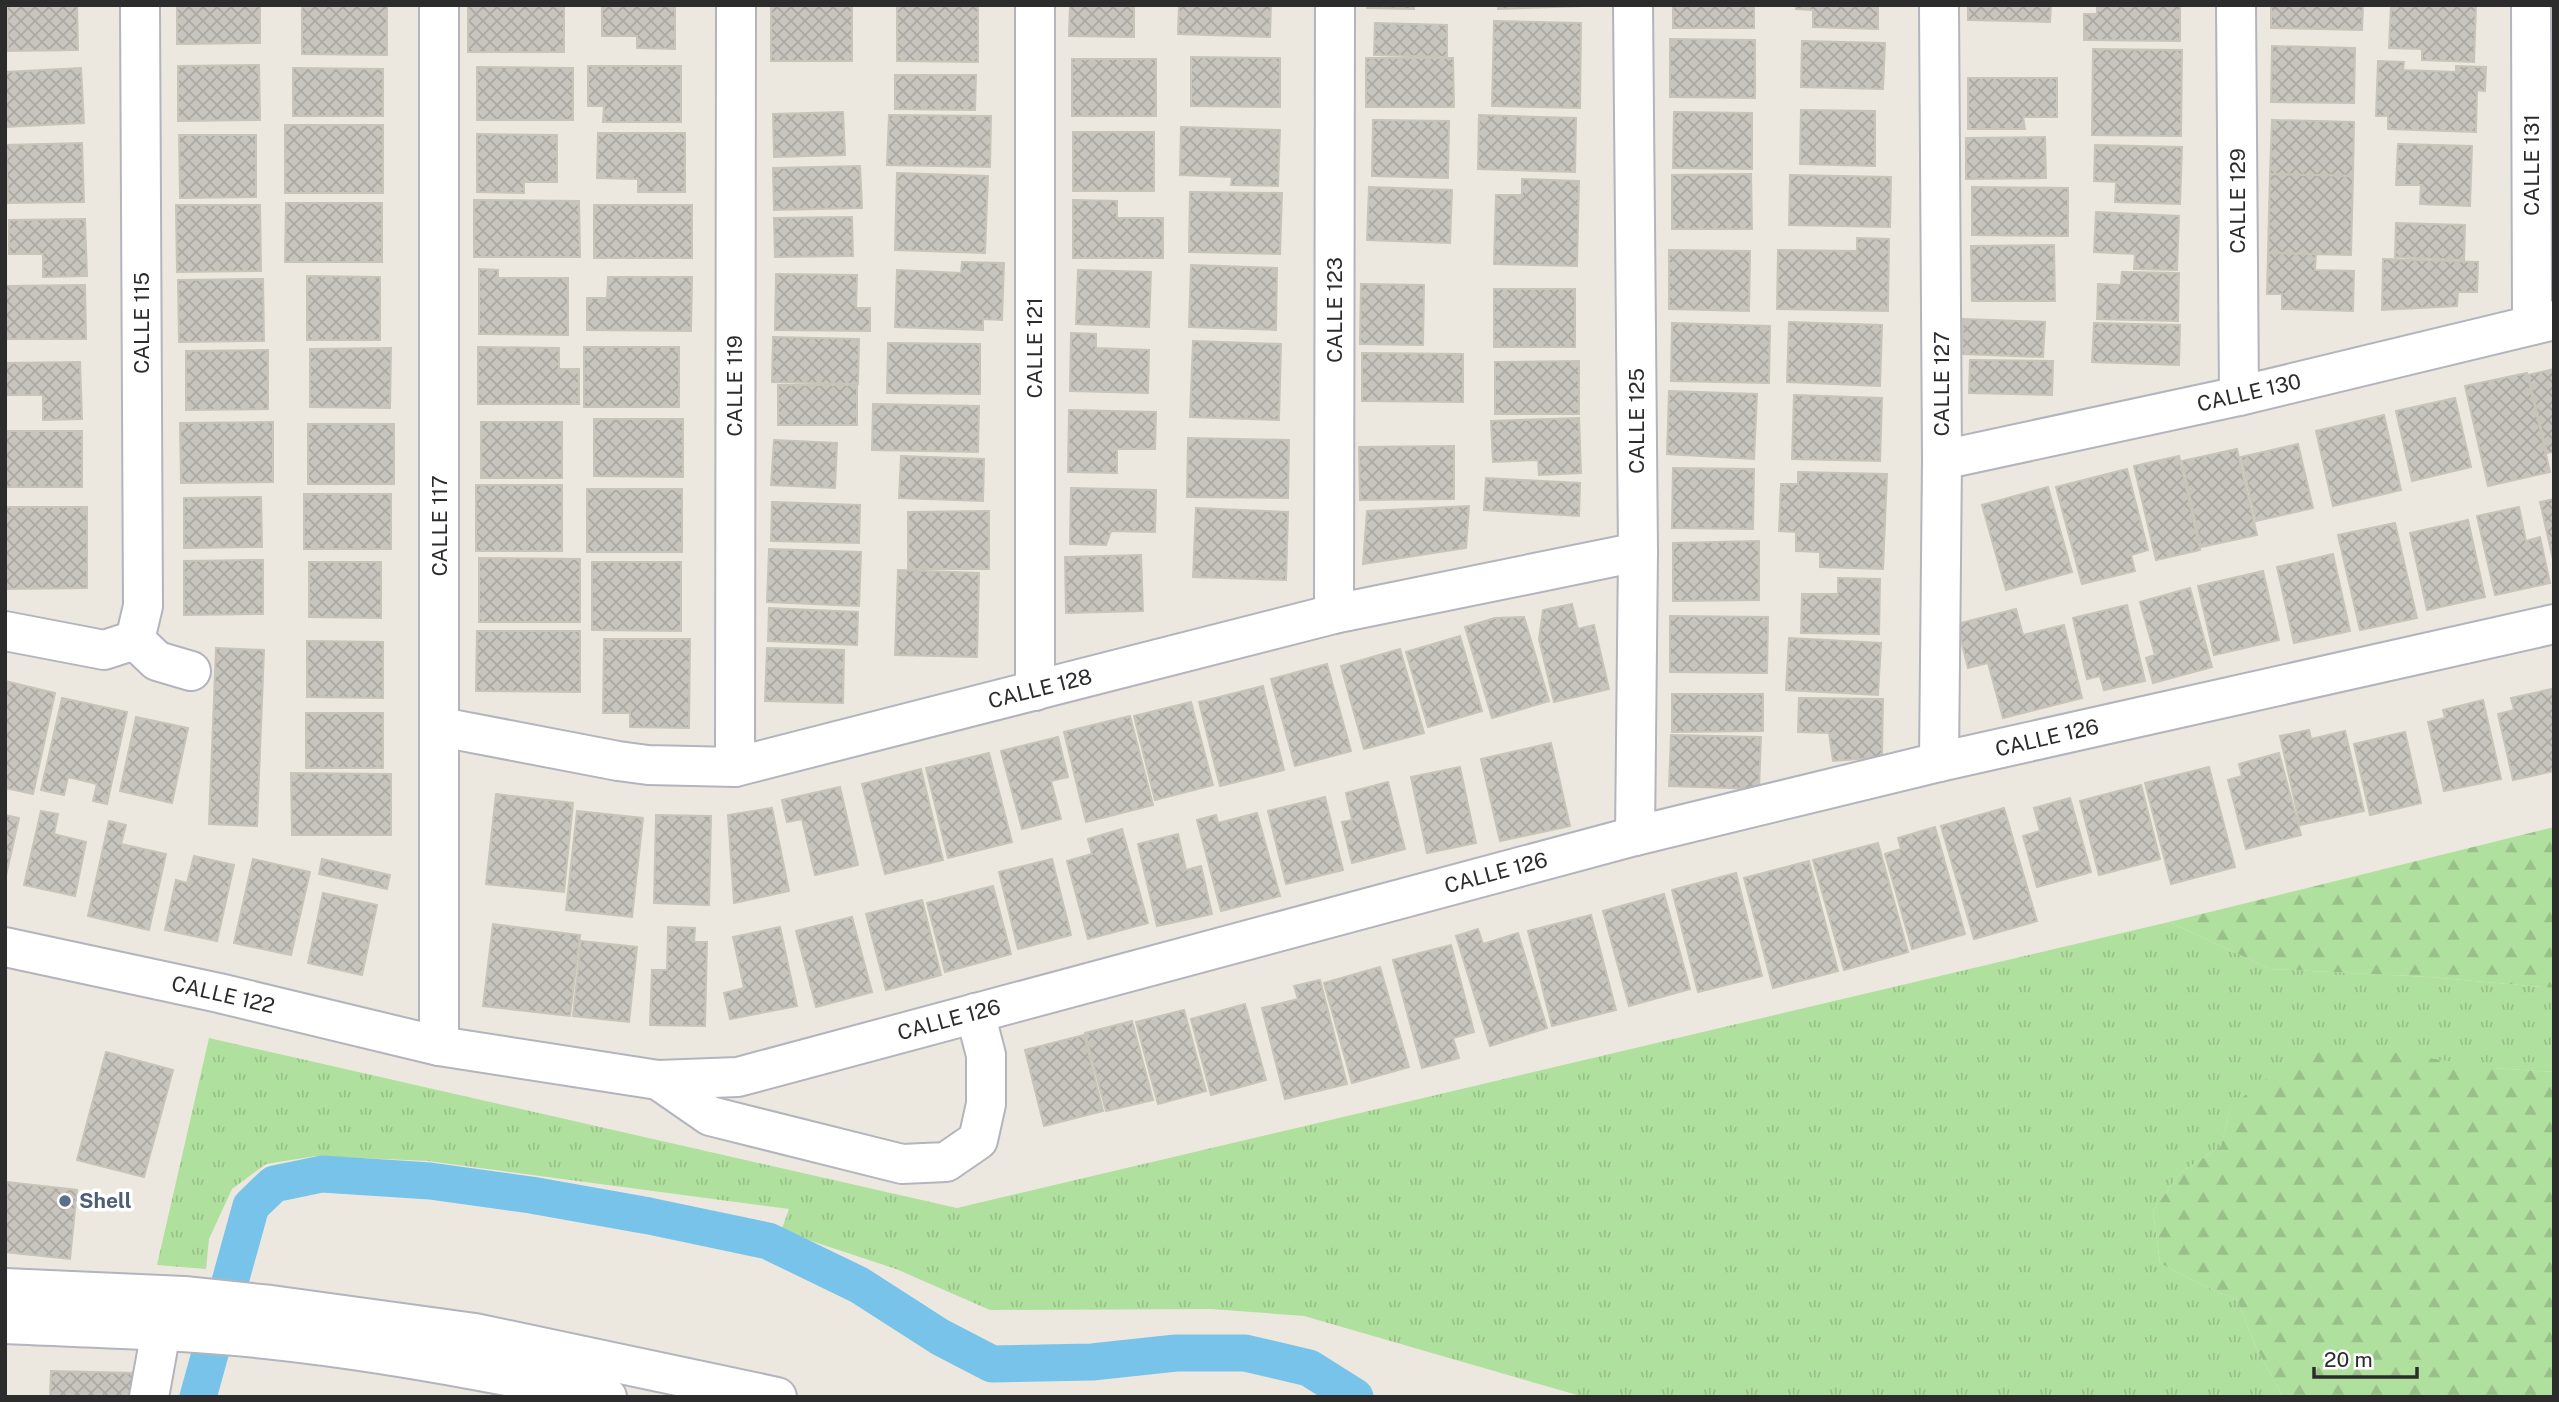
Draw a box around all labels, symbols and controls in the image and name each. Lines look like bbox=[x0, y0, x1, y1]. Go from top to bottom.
street label: CALLE 131 bbox=[2519, 114, 2544, 216]
street label: CALLE 129 bbox=[2225, 148, 2250, 254]
street label: CALLE 123 bbox=[1322, 257, 1347, 363]
street label: CALLE 115 bbox=[129, 272, 154, 374]
street label: CALLE 121 bbox=[1022, 297, 1047, 399]
street label: CALLE 127 bbox=[1929, 331, 1954, 437]
street label: CALLE 119 bbox=[722, 335, 747, 437]
street label: CALLE 125 bbox=[1624, 368, 1649, 474]
street label: CALLE 130 bbox=[2194, 368, 2303, 417]
street label: CALLE 117 bbox=[427, 475, 452, 577]
street label: CALLE 128 bbox=[985, 664, 1094, 713]
street label: CALLE 126 bbox=[1993, 713, 2101, 762]
street label: CALLE 126 bbox=[1442, 847, 1550, 898]
street label: CALLE 122 bbox=[169, 971, 277, 1019]
street label: CALLE 126 bbox=[895, 994, 1003, 1045]
place label: Shell bbox=[79, 1188, 132, 1213]
marker: Shell bbox=[57, 1193, 73, 1209]
scale bar bbox=[2314, 1336, 2417, 1380]
text: 20 m bbox=[2324, 1347, 2373, 1372]

